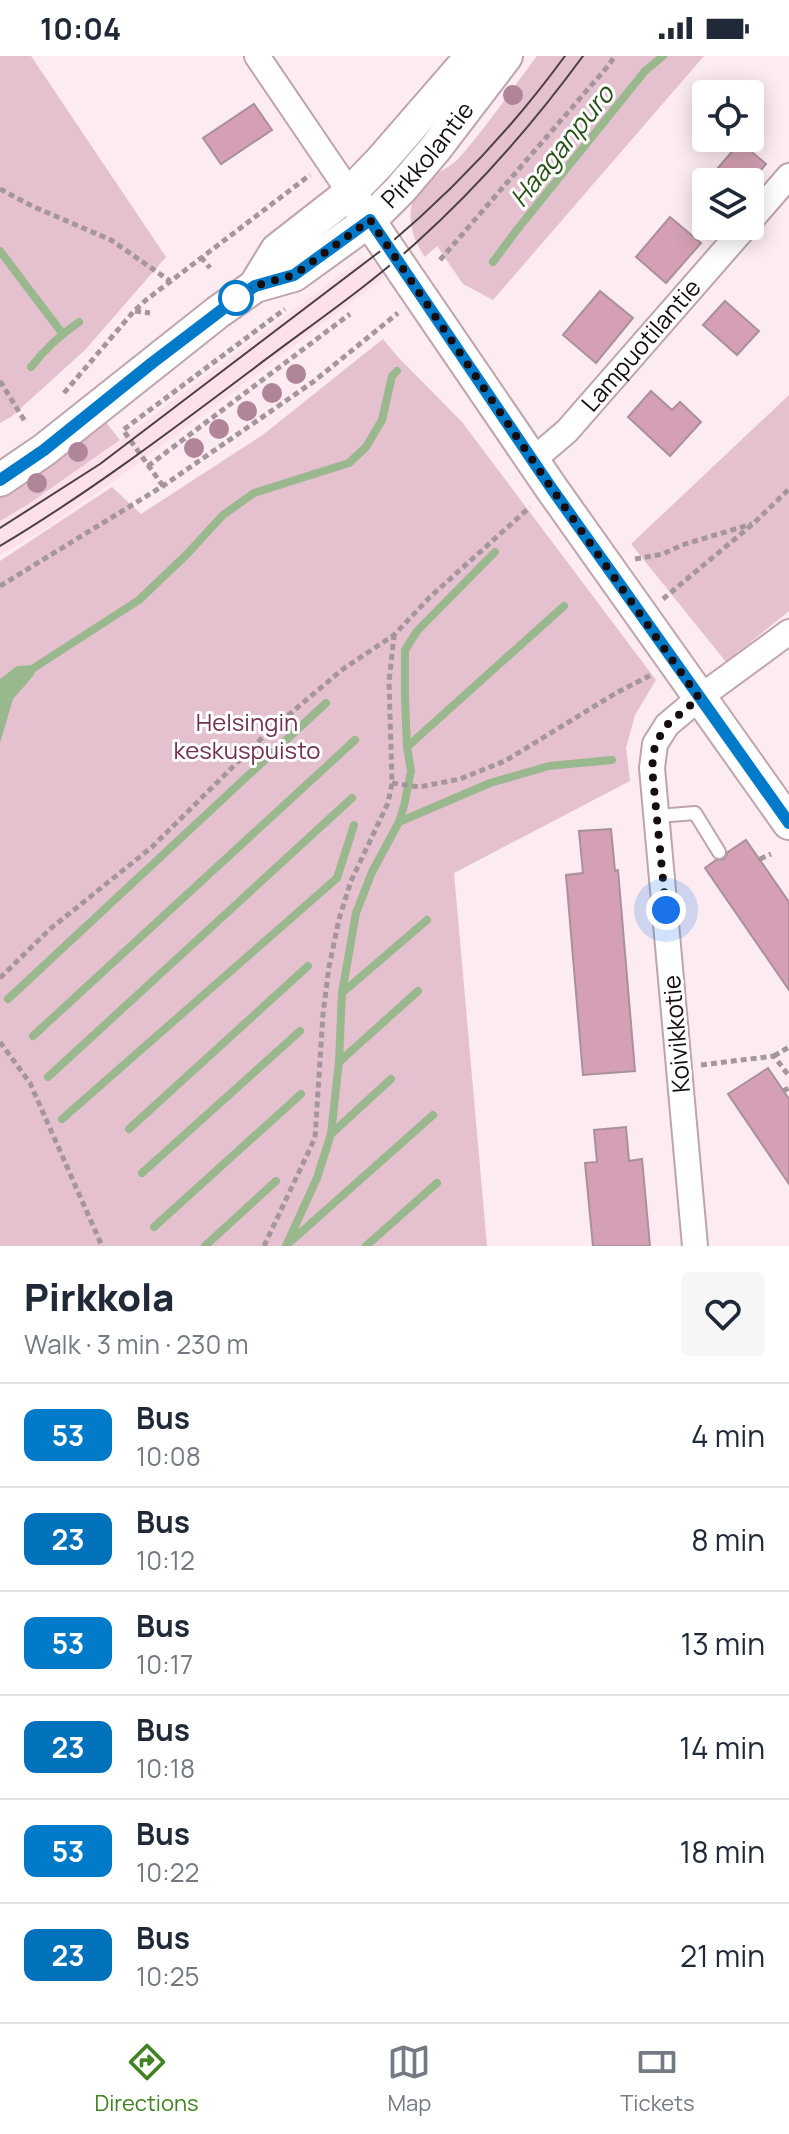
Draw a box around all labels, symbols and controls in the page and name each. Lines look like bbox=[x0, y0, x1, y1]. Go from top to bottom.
text: 10:04 bbox=[40, 8, 121, 49]
water label: Haaganpuro bbox=[501, 76, 623, 214]
map controls bbox=[692, 80, 764, 240]
button: locate bbox=[692, 80, 764, 152]
street label: Pirkkolantie bbox=[373, 94, 480, 215]
button: layers bbox=[692, 168, 764, 240]
street label: Lampuotilantie bbox=[573, 271, 708, 418]
unlabelled marker bbox=[219, 281, 253, 315]
park label: Helsingin keskuspuisto bbox=[173, 705, 321, 766]
your location bbox=[646, 890, 686, 930]
street label: Koivikkotie bbox=[654, 974, 697, 1094]
text: Pirkkola bbox=[24, 1270, 174, 1322]
button: heart bbox=[681, 1272, 765, 1356]
text: Walk · 3 min · 230 m bbox=[24, 1326, 249, 1362]
text: Bus bbox=[136, 1397, 190, 1438]
text: 4 min bbox=[691, 1415, 765, 1456]
text: 53 bbox=[52, 1416, 84, 1454]
text: 10:08 bbox=[136, 1438, 201, 1474]
text: Bus bbox=[136, 1501, 190, 1542]
text: 8 min bbox=[691, 1519, 765, 1560]
text: 23 bbox=[52, 1520, 84, 1558]
text: 10:12 bbox=[136, 1542, 195, 1578]
text: Bus bbox=[136, 1605, 190, 1646]
text: 13 min bbox=[680, 1623, 765, 1664]
text: 53 bbox=[52, 1624, 84, 1662]
text: 10:17 bbox=[136, 1646, 193, 1682]
text: Bus bbox=[136, 1709, 190, 1750]
text: 14 min bbox=[679, 1727, 765, 1768]
text: 23 bbox=[52, 1728, 84, 1766]
text: 10:18 bbox=[136, 1750, 195, 1786]
text: Bus bbox=[136, 1813, 190, 1854]
text: 18 min bbox=[680, 1831, 765, 1872]
text: 53 bbox=[52, 1832, 84, 1870]
text: 10:22 bbox=[136, 1854, 199, 1890]
text: Bus bbox=[136, 1917, 190, 1958]
text: 21 min bbox=[680, 1935, 765, 1976]
text: 23 bbox=[52, 1936, 84, 1974]
text: 10:25 bbox=[136, 1958, 200, 1994]
tab: Directions bbox=[94, 2040, 199, 2118]
tab: Map bbox=[387, 2040, 431, 2118]
tab: Tickets bbox=[620, 2040, 695, 2118]

